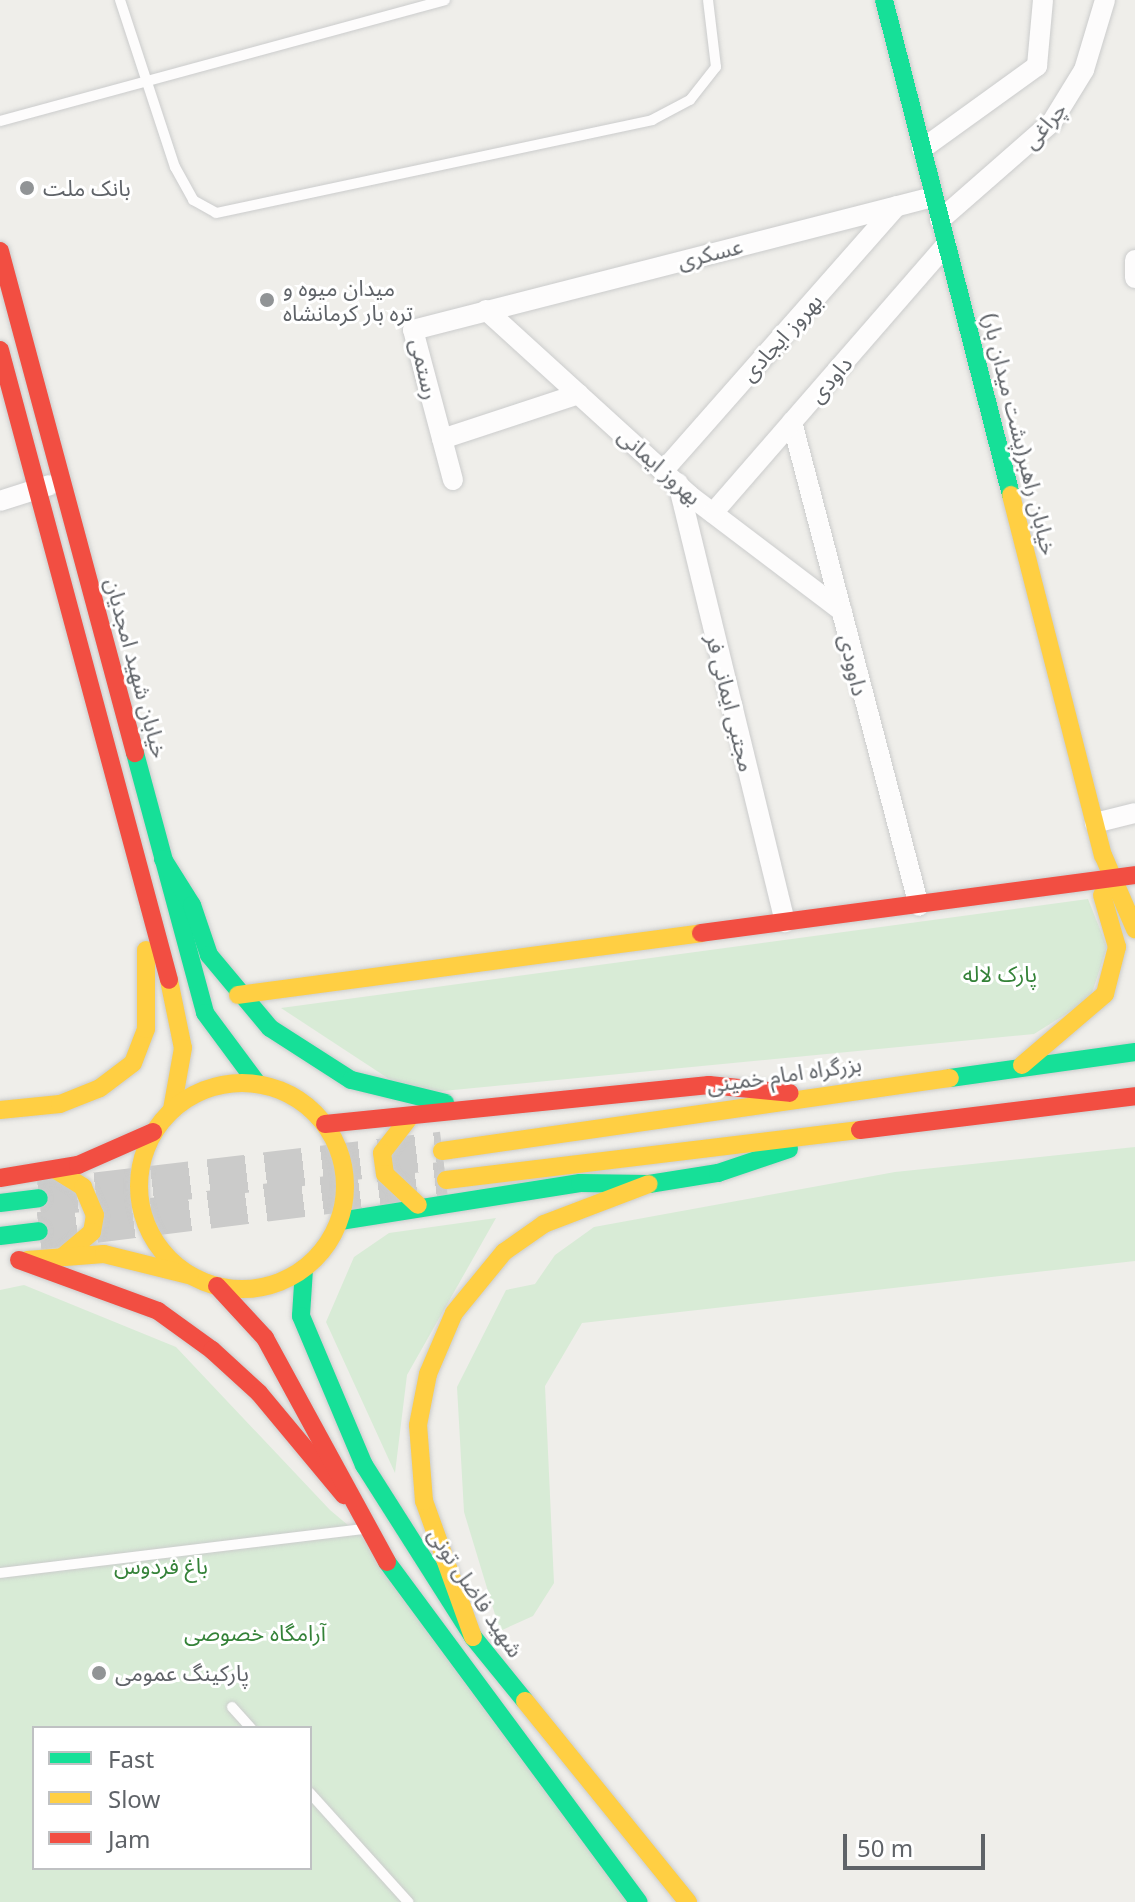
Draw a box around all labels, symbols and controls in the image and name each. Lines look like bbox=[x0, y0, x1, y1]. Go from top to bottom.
street label: چراغی bbox=[1016, 96, 1072, 154]
place label: بانک ملت bbox=[43, 175, 131, 201]
marker: بانک ملت bbox=[18, 179, 36, 197]
street label: عسکری bbox=[675, 232, 745, 274]
place label: میدان میوه و تره بار کرمانشاه bbox=[283, 274, 413, 326]
street label: بهروز ایجادی bbox=[735, 288, 827, 386]
marker: میدان میوه و تره بار کرمانشاه bbox=[258, 291, 276, 309]
street label: خیابان راهبر(پشت میدان بار) bbox=[977, 310, 1063, 558]
street label: رستمی bbox=[405, 336, 445, 402]
street label: داودی bbox=[803, 350, 857, 408]
street label: بهروز ایمانی bbox=[613, 422, 707, 510]
street label: خیابان شهید امجدیان bbox=[100, 575, 174, 761]
street label: مجتبی ایمانی فر bbox=[701, 632, 761, 774]
street label: داوودی bbox=[834, 632, 874, 698]
park label: پارک لاله bbox=[963, 961, 1037, 987]
street label: بزرگراه امام خمینی bbox=[705, 1050, 863, 1098]
street label: شهید فاضل تونی bbox=[423, 1522, 529, 1662]
park label: باغ فردوس bbox=[114, 1553, 208, 1579]
park label: آرامگاه خصوصی bbox=[184, 1620, 326, 1646]
place label: پارکینگ عمومی bbox=[115, 1660, 249, 1686]
marker: پارکینگ عمومی bbox=[90, 1664, 108, 1682]
legend bbox=[32, 1726, 312, 1870]
text: Fast bbox=[108, 1742, 154, 1775]
text: Slow bbox=[108, 1782, 160, 1815]
scale bar bbox=[847, 1818, 989, 1868]
text: Jam bbox=[108, 1822, 150, 1855]
text: 50 m bbox=[857, 1831, 913, 1864]

